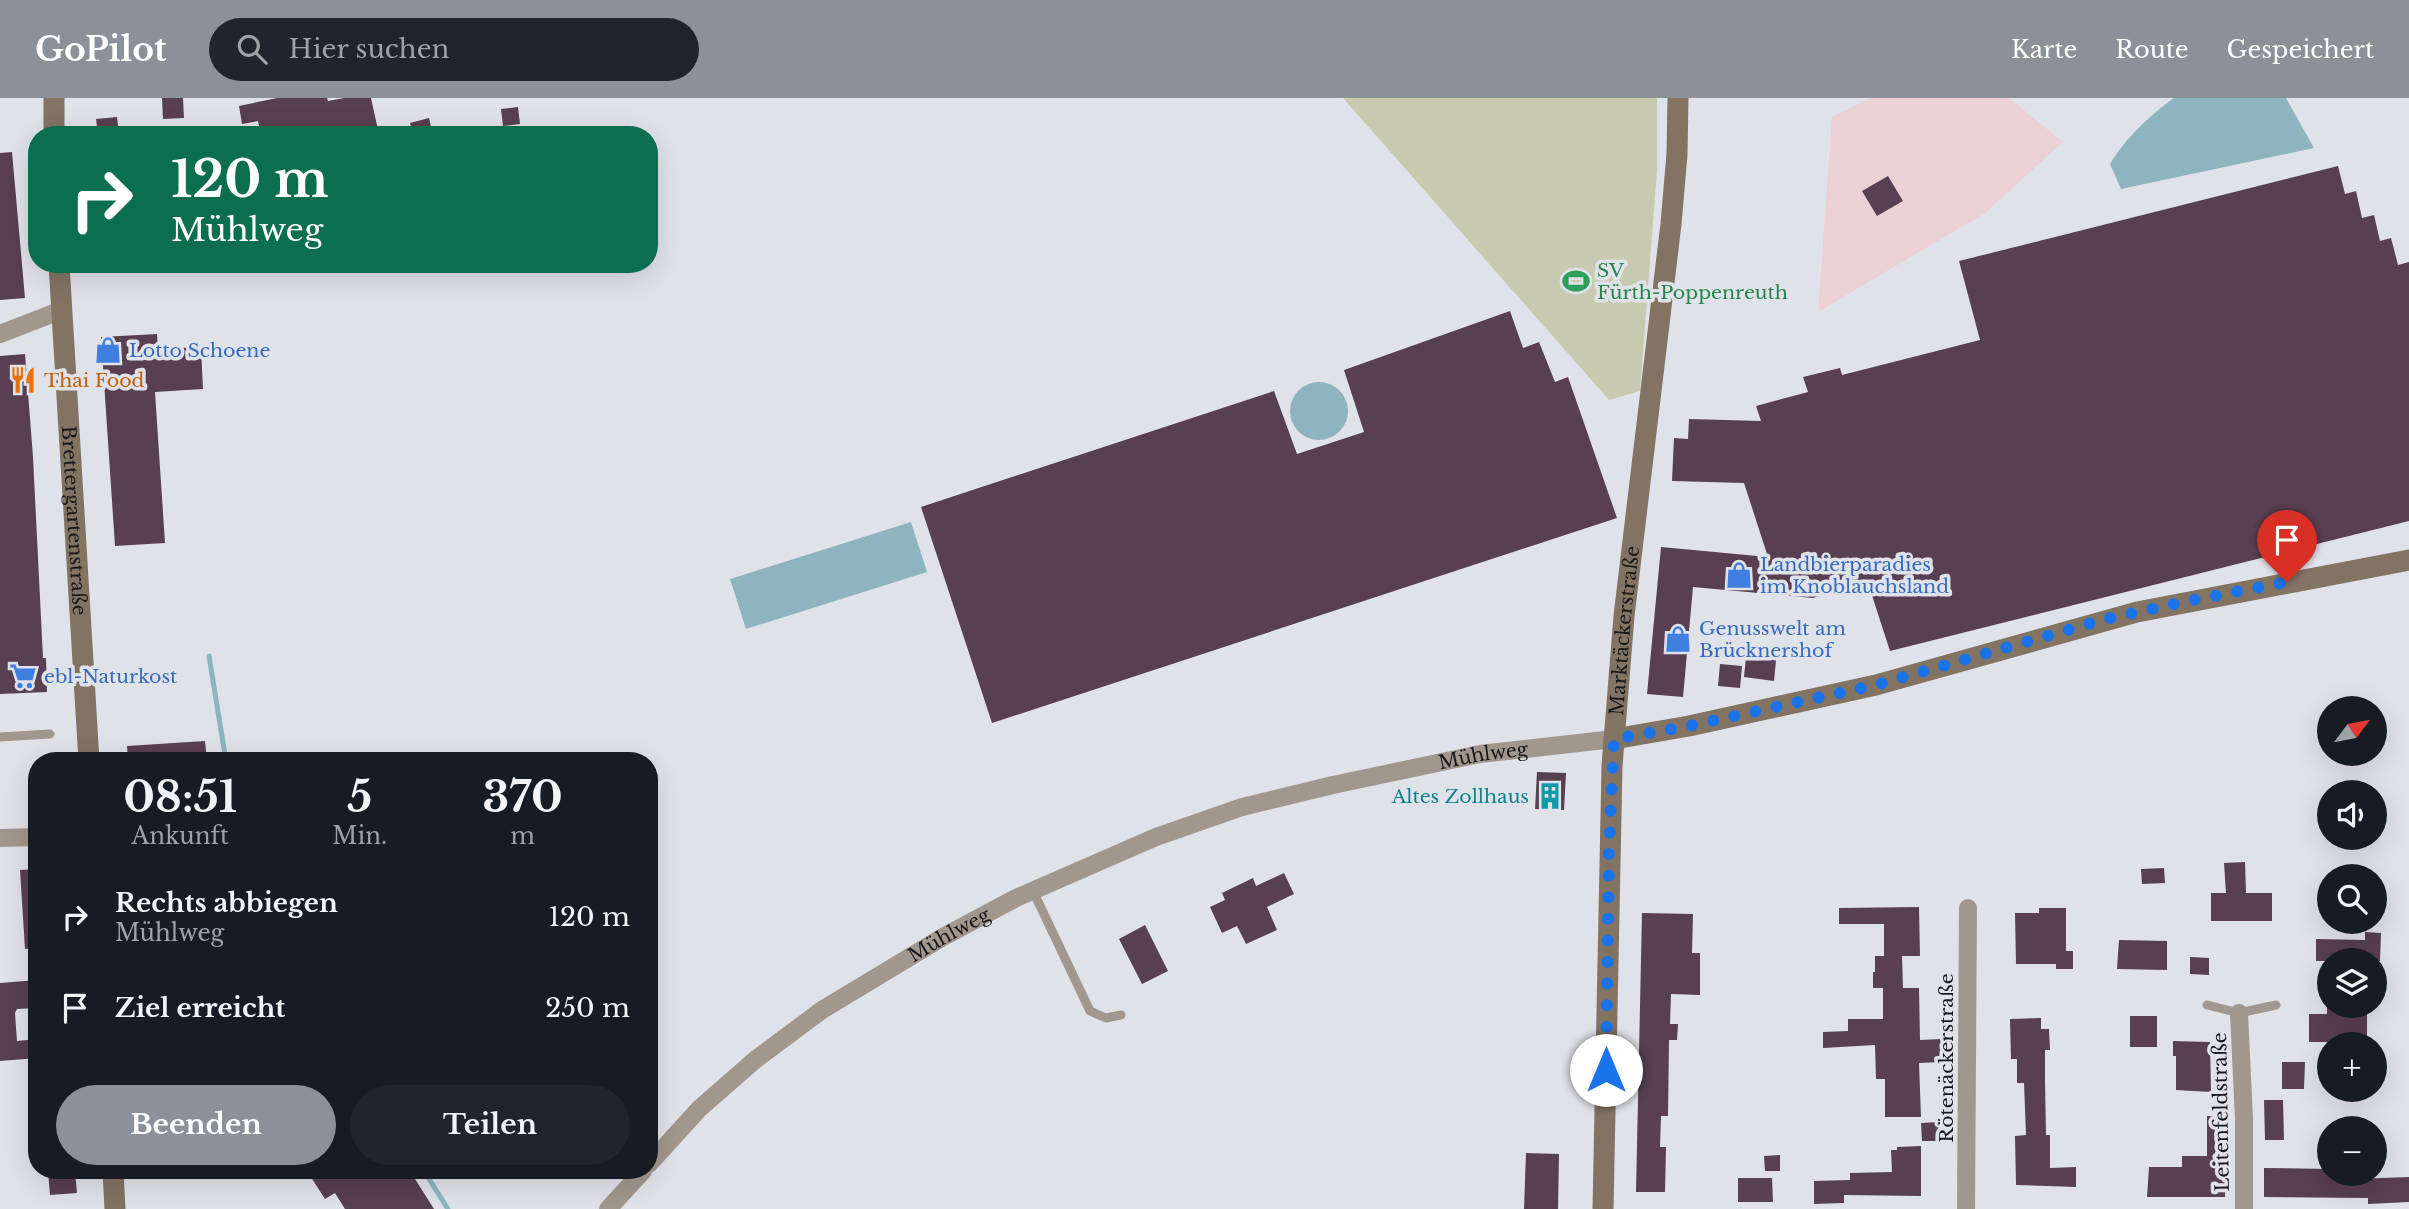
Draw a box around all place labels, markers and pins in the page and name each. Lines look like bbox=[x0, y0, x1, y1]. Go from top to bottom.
place label: SV Fürth-Poppenreuth bbox=[1597, 259, 1788, 304]
sports icon: SV Fürth-Poppenreuth bbox=[1561, 266, 1591, 296]
shop icon: Lotto Schoene bbox=[93, 335, 123, 365]
place label: Lotto Schoene bbox=[129, 339, 270, 362]
restaurant icon: Thai Food bbox=[8, 365, 38, 395]
place label: Thai Food bbox=[44, 369, 145, 392]
pin bbox=[2257, 510, 2317, 582]
place label: Landbierparadies im Knoblauchsland bbox=[1760, 553, 1949, 598]
shop icon: Landbierparadies im Knoblauchsland bbox=[1724, 560, 1754, 590]
place label: Genusswelt am Brücknershof bbox=[1699, 617, 1846, 662]
shop icon: Genusswelt am Brücknershof bbox=[1663, 624, 1693, 654]
supermarket icon: ebl-Naturkost bbox=[8, 661, 38, 691]
place label: ebl-Naturkost bbox=[44, 665, 178, 688]
building icon: Altes Zollhaus bbox=[1535, 781, 1565, 811]
place label: Altes Zollhaus bbox=[1391, 785, 1529, 808]

